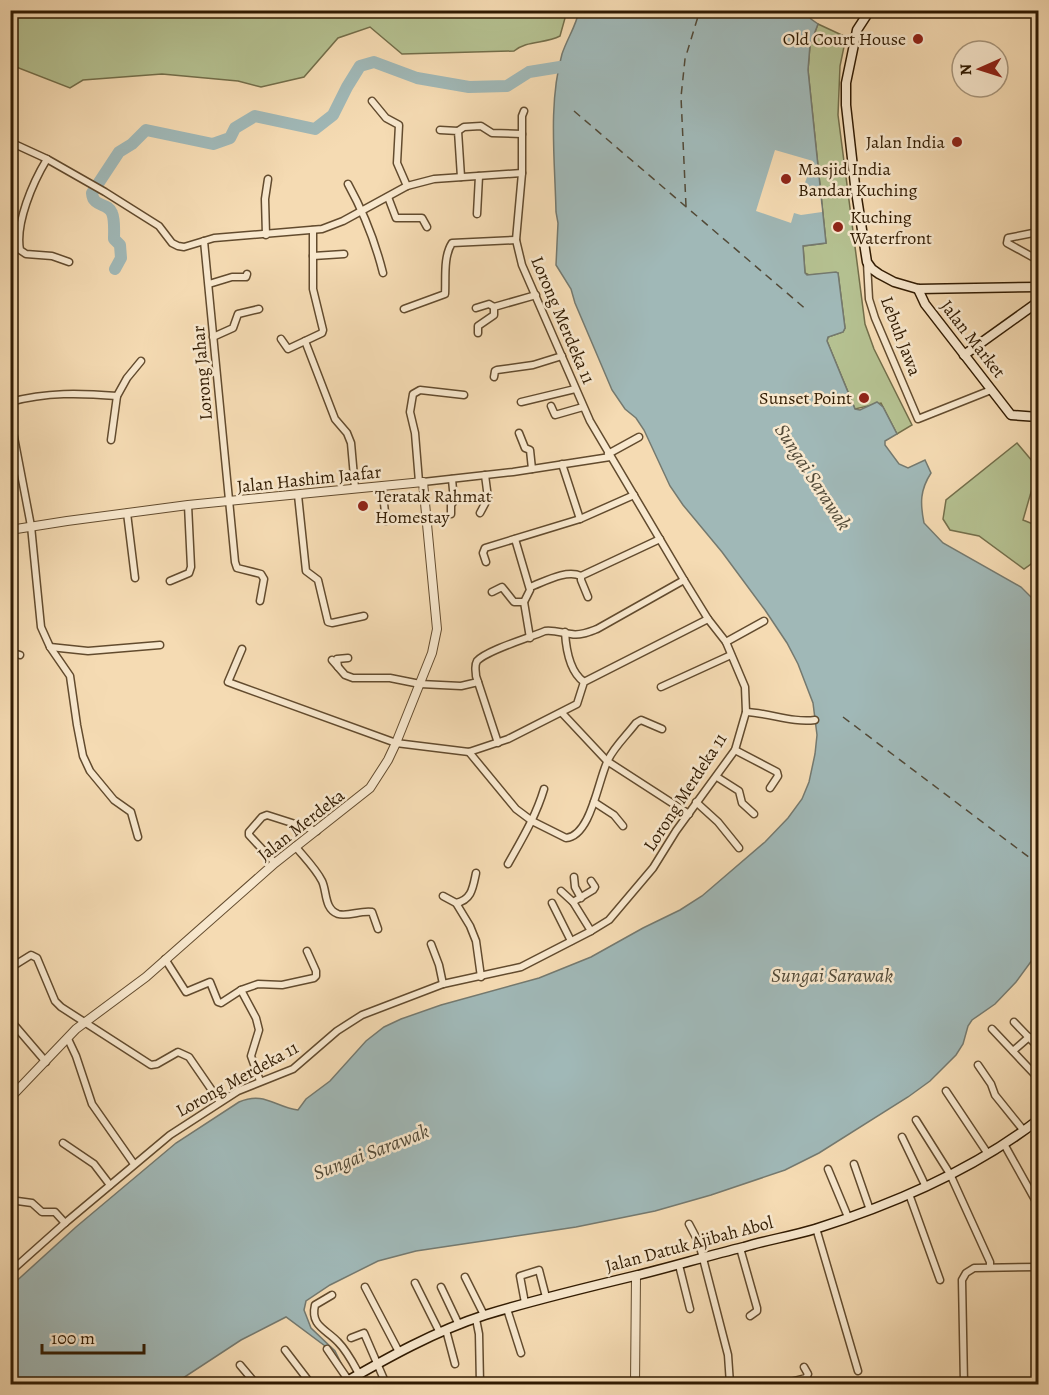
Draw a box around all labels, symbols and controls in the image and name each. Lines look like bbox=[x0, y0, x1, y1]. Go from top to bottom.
place label: Old Court House bbox=[783, 27, 906, 51]
marker: Old Court House bbox=[911, 32, 925, 46]
north arrow bbox=[950, 39, 1010, 99]
text: N bbox=[955, 63, 977, 76]
place label: Jalan India bbox=[866, 130, 946, 154]
marker: Jalan India bbox=[950, 135, 964, 149]
place label: Masjid India Bandar Kuching bbox=[798, 157, 917, 202]
marker: Masjid India Bandar Kuching bbox=[779, 172, 793, 186]
place label: Kuching Waterfront bbox=[849, 205, 932, 250]
marker: Kuching Waterfront bbox=[831, 220, 845, 234]
street label: Lorong Merdeka 11 bbox=[525, 253, 601, 387]
street label: Lebuh Jawa bbox=[875, 293, 927, 380]
street label: Jalan Market bbox=[935, 295, 1011, 383]
street label: Lorong Jahar bbox=[186, 325, 218, 421]
place label: Sunset Point bbox=[759, 386, 852, 410]
marker: Sunset Point bbox=[857, 391, 871, 405]
water label: Sungai Sarawak bbox=[768, 418, 858, 536]
street label: Jalan Hashim Jaafar bbox=[236, 459, 383, 499]
place label: Teratak Rahmat Homestay bbox=[375, 484, 492, 529]
marker: Teratak Rahmat Homestay bbox=[356, 499, 370, 513]
street label: Lorong Merdeka 11 bbox=[638, 728, 732, 856]
street label: Jalan Merdeka bbox=[253, 783, 350, 867]
water label: Sungai Sarawak bbox=[771, 962, 893, 989]
street label: Lorong Merdeka 11 bbox=[172, 1035, 302, 1123]
water label: Sungai Sarawak bbox=[309, 1117, 433, 1186]
street label: Jalan Datuk Ajibah Abol bbox=[603, 1210, 776, 1278]
scale bar bbox=[42, 1317, 144, 1355]
text: 100 m bbox=[51, 1326, 95, 1350]

